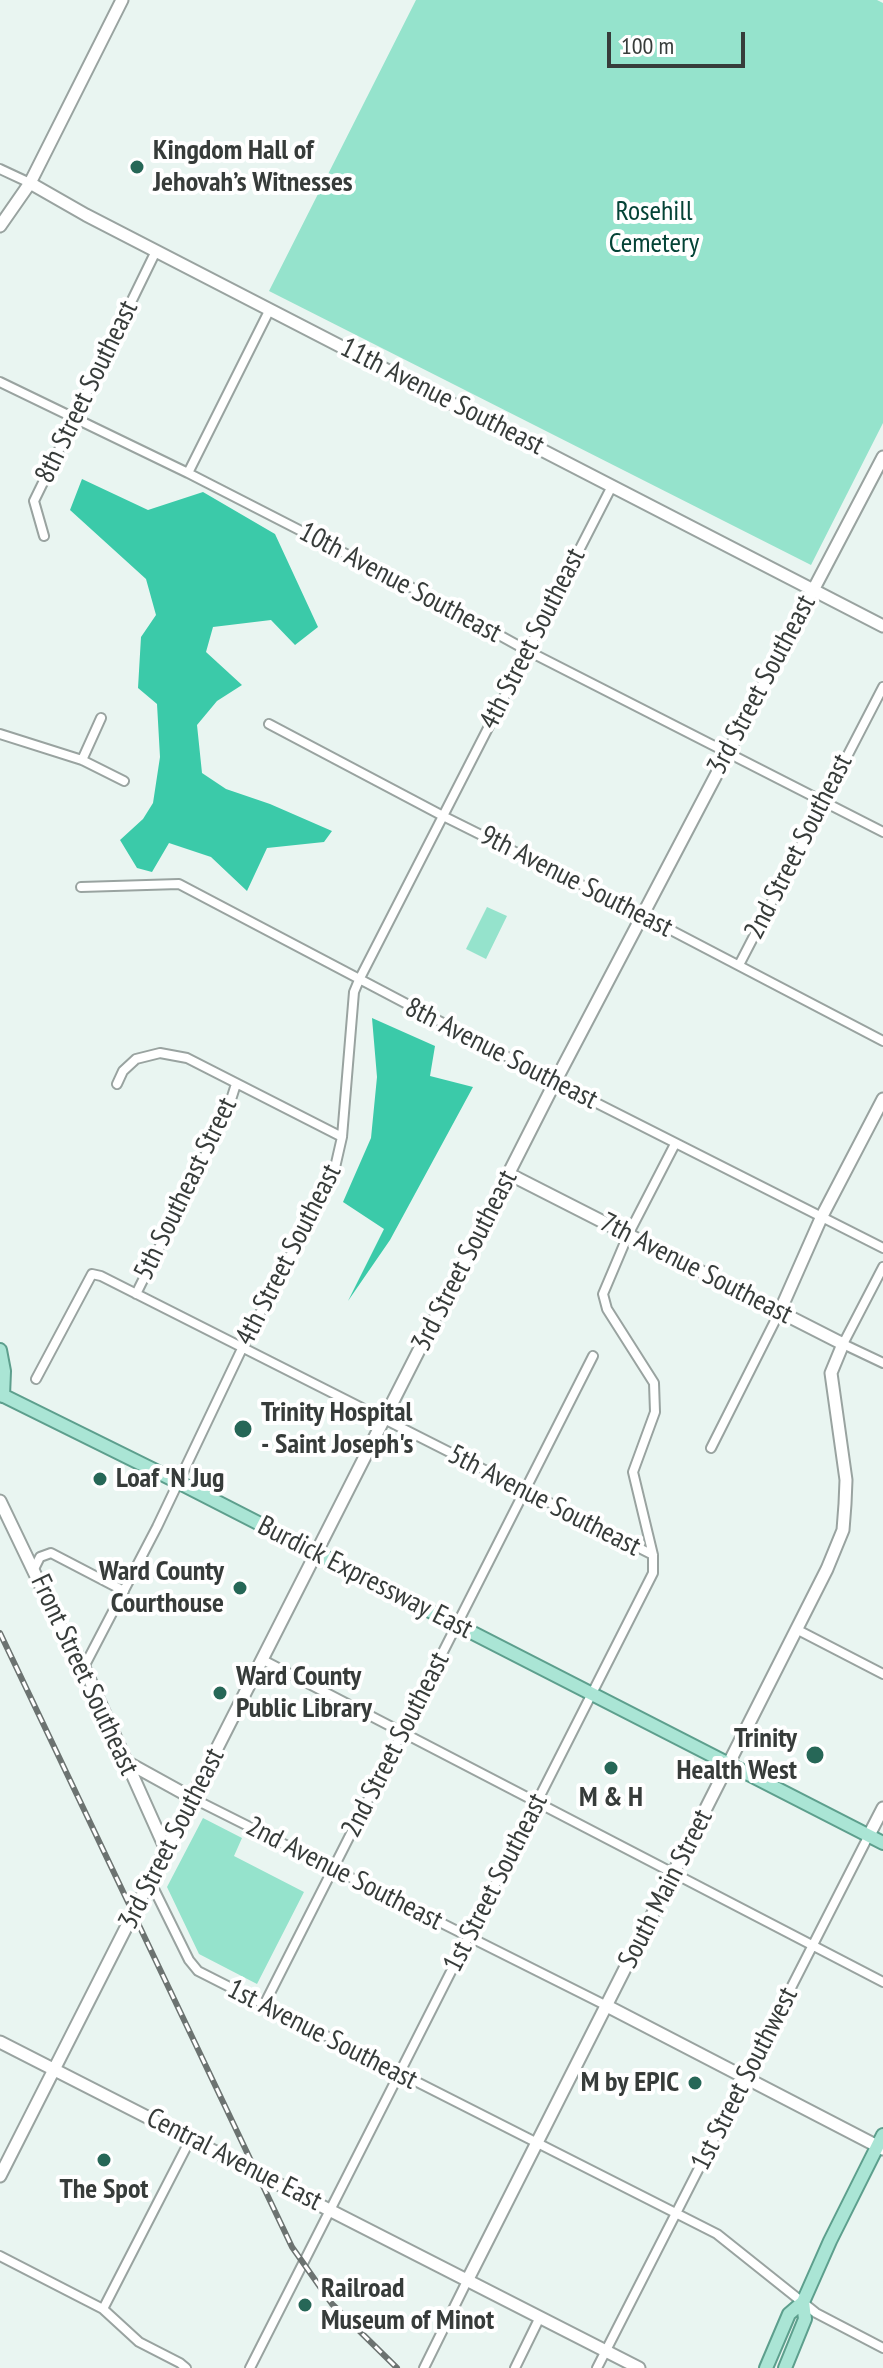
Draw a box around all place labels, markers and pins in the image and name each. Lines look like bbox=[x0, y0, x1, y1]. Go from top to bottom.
place label: Kingdom Hall of Jehovah’s Witnesses bbox=[153, 134, 353, 200]
marker: Kingdom Hall of Jehovah’s Witnesses bbox=[128, 158, 146, 176]
place label: Trinity Hospital - Saint Joseph's bbox=[261, 1396, 413, 1462]
marker: Trinity Hospital - Saint Joseph's bbox=[232, 1418, 254, 1440]
place label: Loaf 'N Jug bbox=[116, 1462, 224, 1496]
marker: Loaf 'N Jug bbox=[91, 1470, 109, 1488]
place label: Ward County Courthouse bbox=[99, 1555, 224, 1621]
marker: Ward County Courthouse bbox=[231, 1579, 249, 1597]
place label: Ward County Public Library bbox=[236, 1660, 372, 1726]
marker: Ward County Public Library bbox=[211, 1684, 229, 1702]
place label: Trinity Health West bbox=[677, 1722, 797, 1788]
marker: Trinity Health West bbox=[804, 1744, 826, 1766]
marker: M & H bbox=[602, 1759, 620, 1777]
place label: M & H bbox=[579, 1781, 643, 1815]
place label: M by EPIC bbox=[581, 2066, 679, 2100]
marker: M by EPIC bbox=[686, 2074, 704, 2092]
marker: The Spot bbox=[95, 2151, 113, 2169]
place label: The Spot bbox=[60, 2173, 148, 2207]
place label: Railroad Museum of Minot bbox=[321, 2272, 494, 2338]
marker: Railroad Museum of Minot bbox=[296, 2296, 314, 2314]

